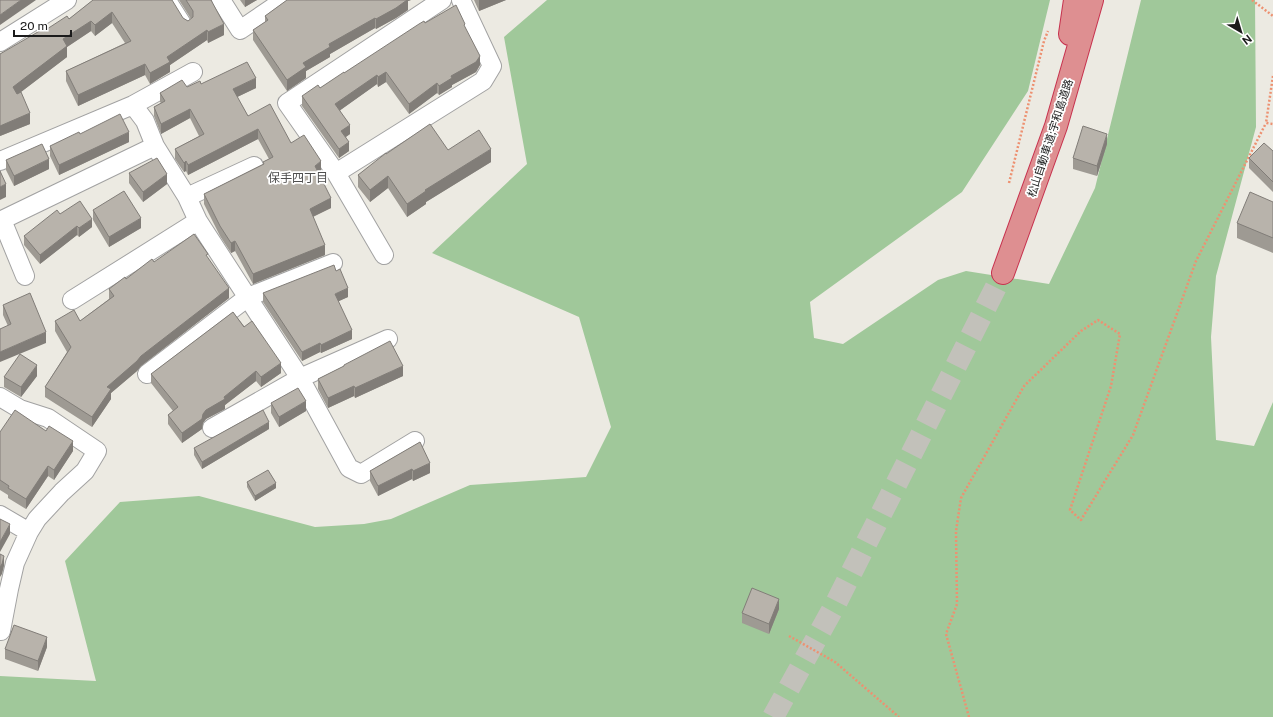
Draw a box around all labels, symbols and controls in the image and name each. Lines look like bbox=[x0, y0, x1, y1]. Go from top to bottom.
scale bar bbox=[14, 12, 71, 38]
north arrow bbox=[1221, 12, 1261, 52]
text: 20 m bbox=[20, 19, 48, 33]
text: N bbox=[1240, 33, 1254, 47]
street label: 松山自動車道;宇和島道路 bbox=[1025, 77, 1075, 199]
district label: 保手四丁目 bbox=[268, 171, 328, 185]

